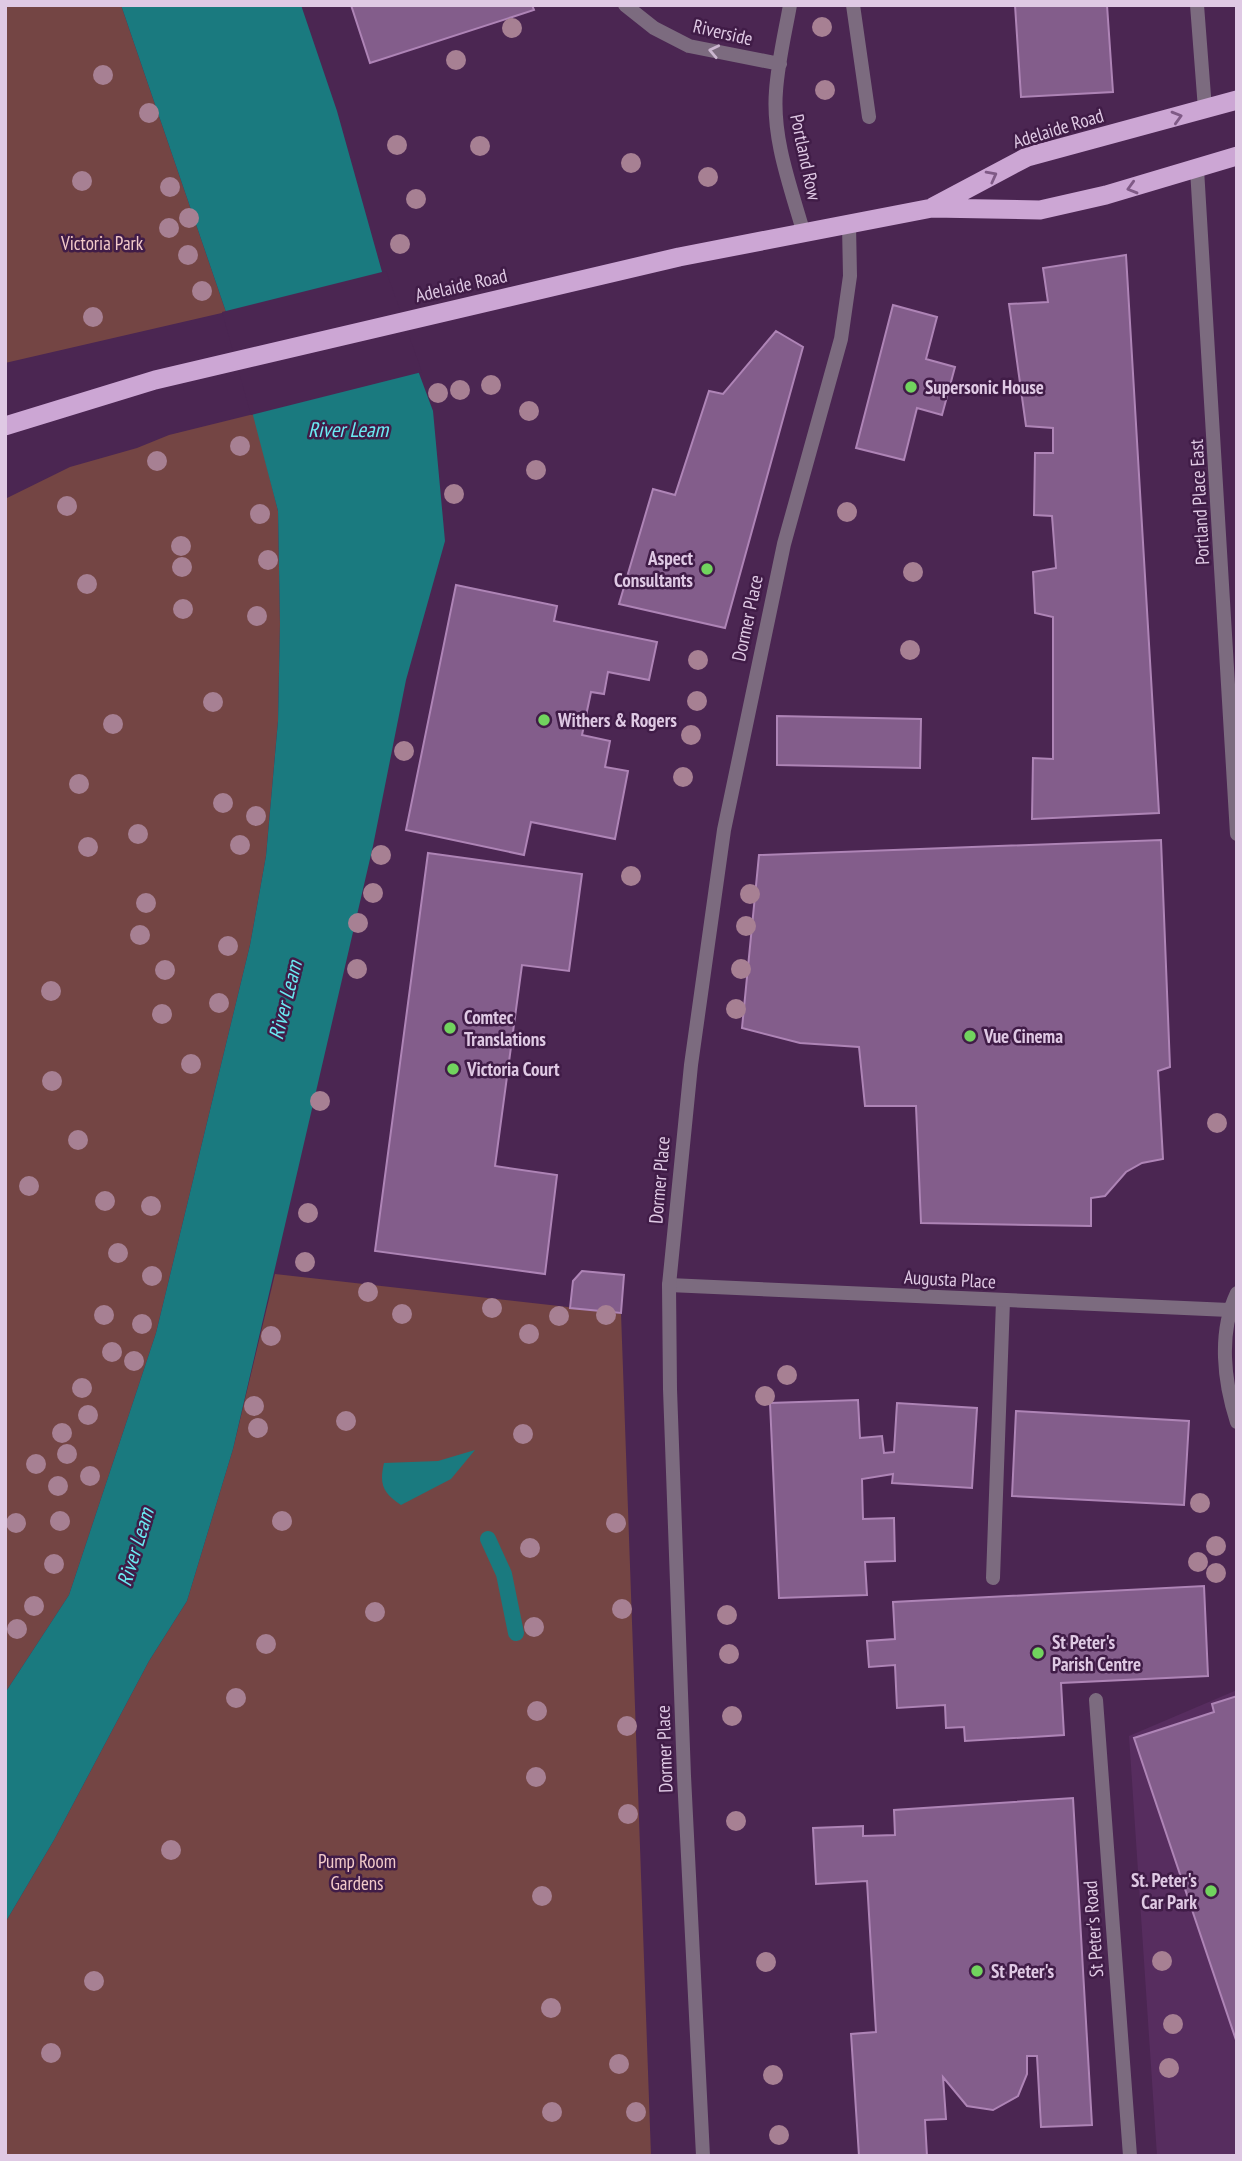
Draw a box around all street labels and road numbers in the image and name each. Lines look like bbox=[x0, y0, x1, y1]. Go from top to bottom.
street label: Riverside bbox=[691, 14, 755, 51]
street label: Adelaide Road bbox=[1010, 103, 1106, 153]
street label: Portland Row bbox=[785, 112, 827, 203]
street label: Adelaide Road bbox=[413, 263, 509, 307]
street label: Portland Place East bbox=[1184, 438, 1214, 566]
street label: Dormer Place bbox=[726, 572, 768, 663]
street label: Dormer Place bbox=[643, 1135, 675, 1225]
street label: Augusta Place bbox=[904, 1265, 997, 1293]
street label: Dormer Place bbox=[650, 1705, 678, 1793]
street label: St Peter's Road bbox=[1078, 1880, 1108, 1978]

